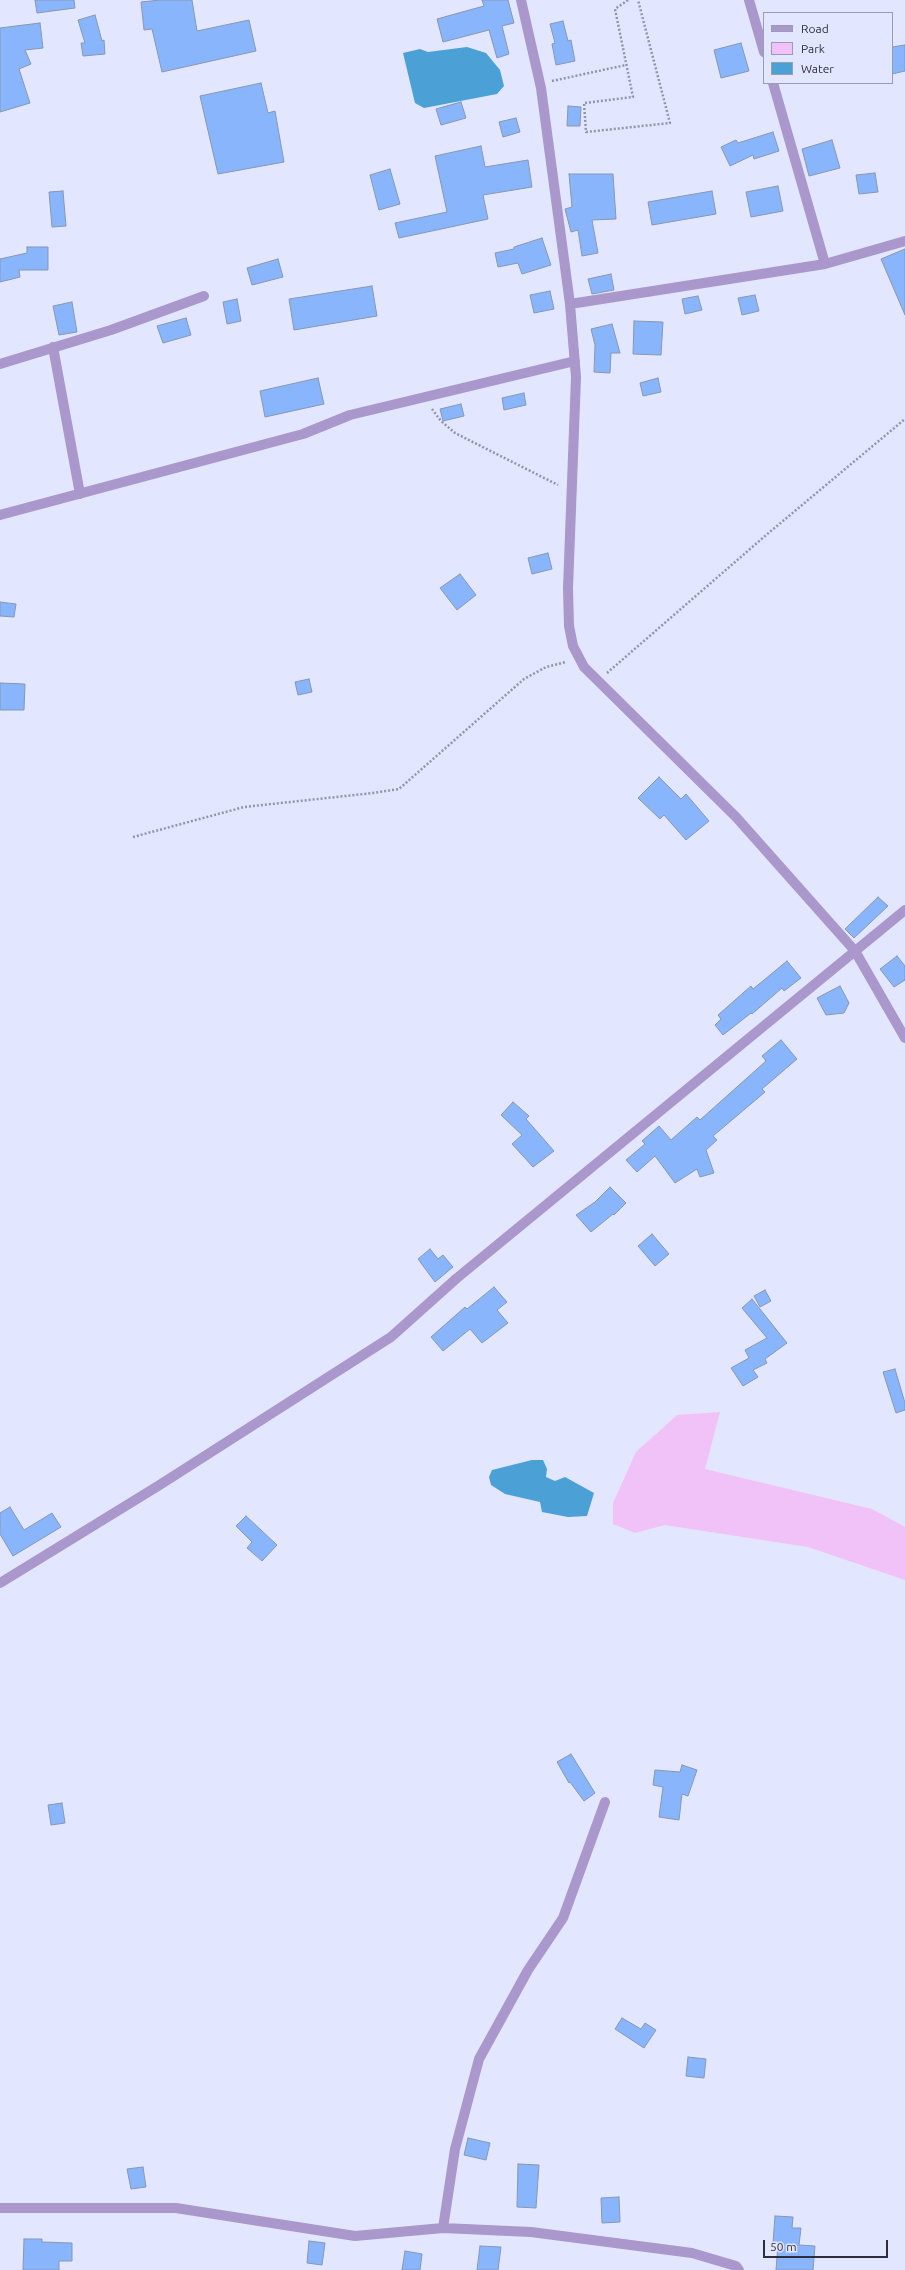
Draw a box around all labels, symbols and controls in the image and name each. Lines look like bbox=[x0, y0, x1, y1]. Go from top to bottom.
legend bbox=[763, 12, 893, 84]
text: Road bbox=[801, 22, 829, 35]
text: Park bbox=[801, 42, 825, 55]
text: Water bbox=[801, 62, 834, 75]
scale bar bbox=[765, 2232, 890, 2258]
text: 50 m bbox=[770, 2240, 797, 2253]

